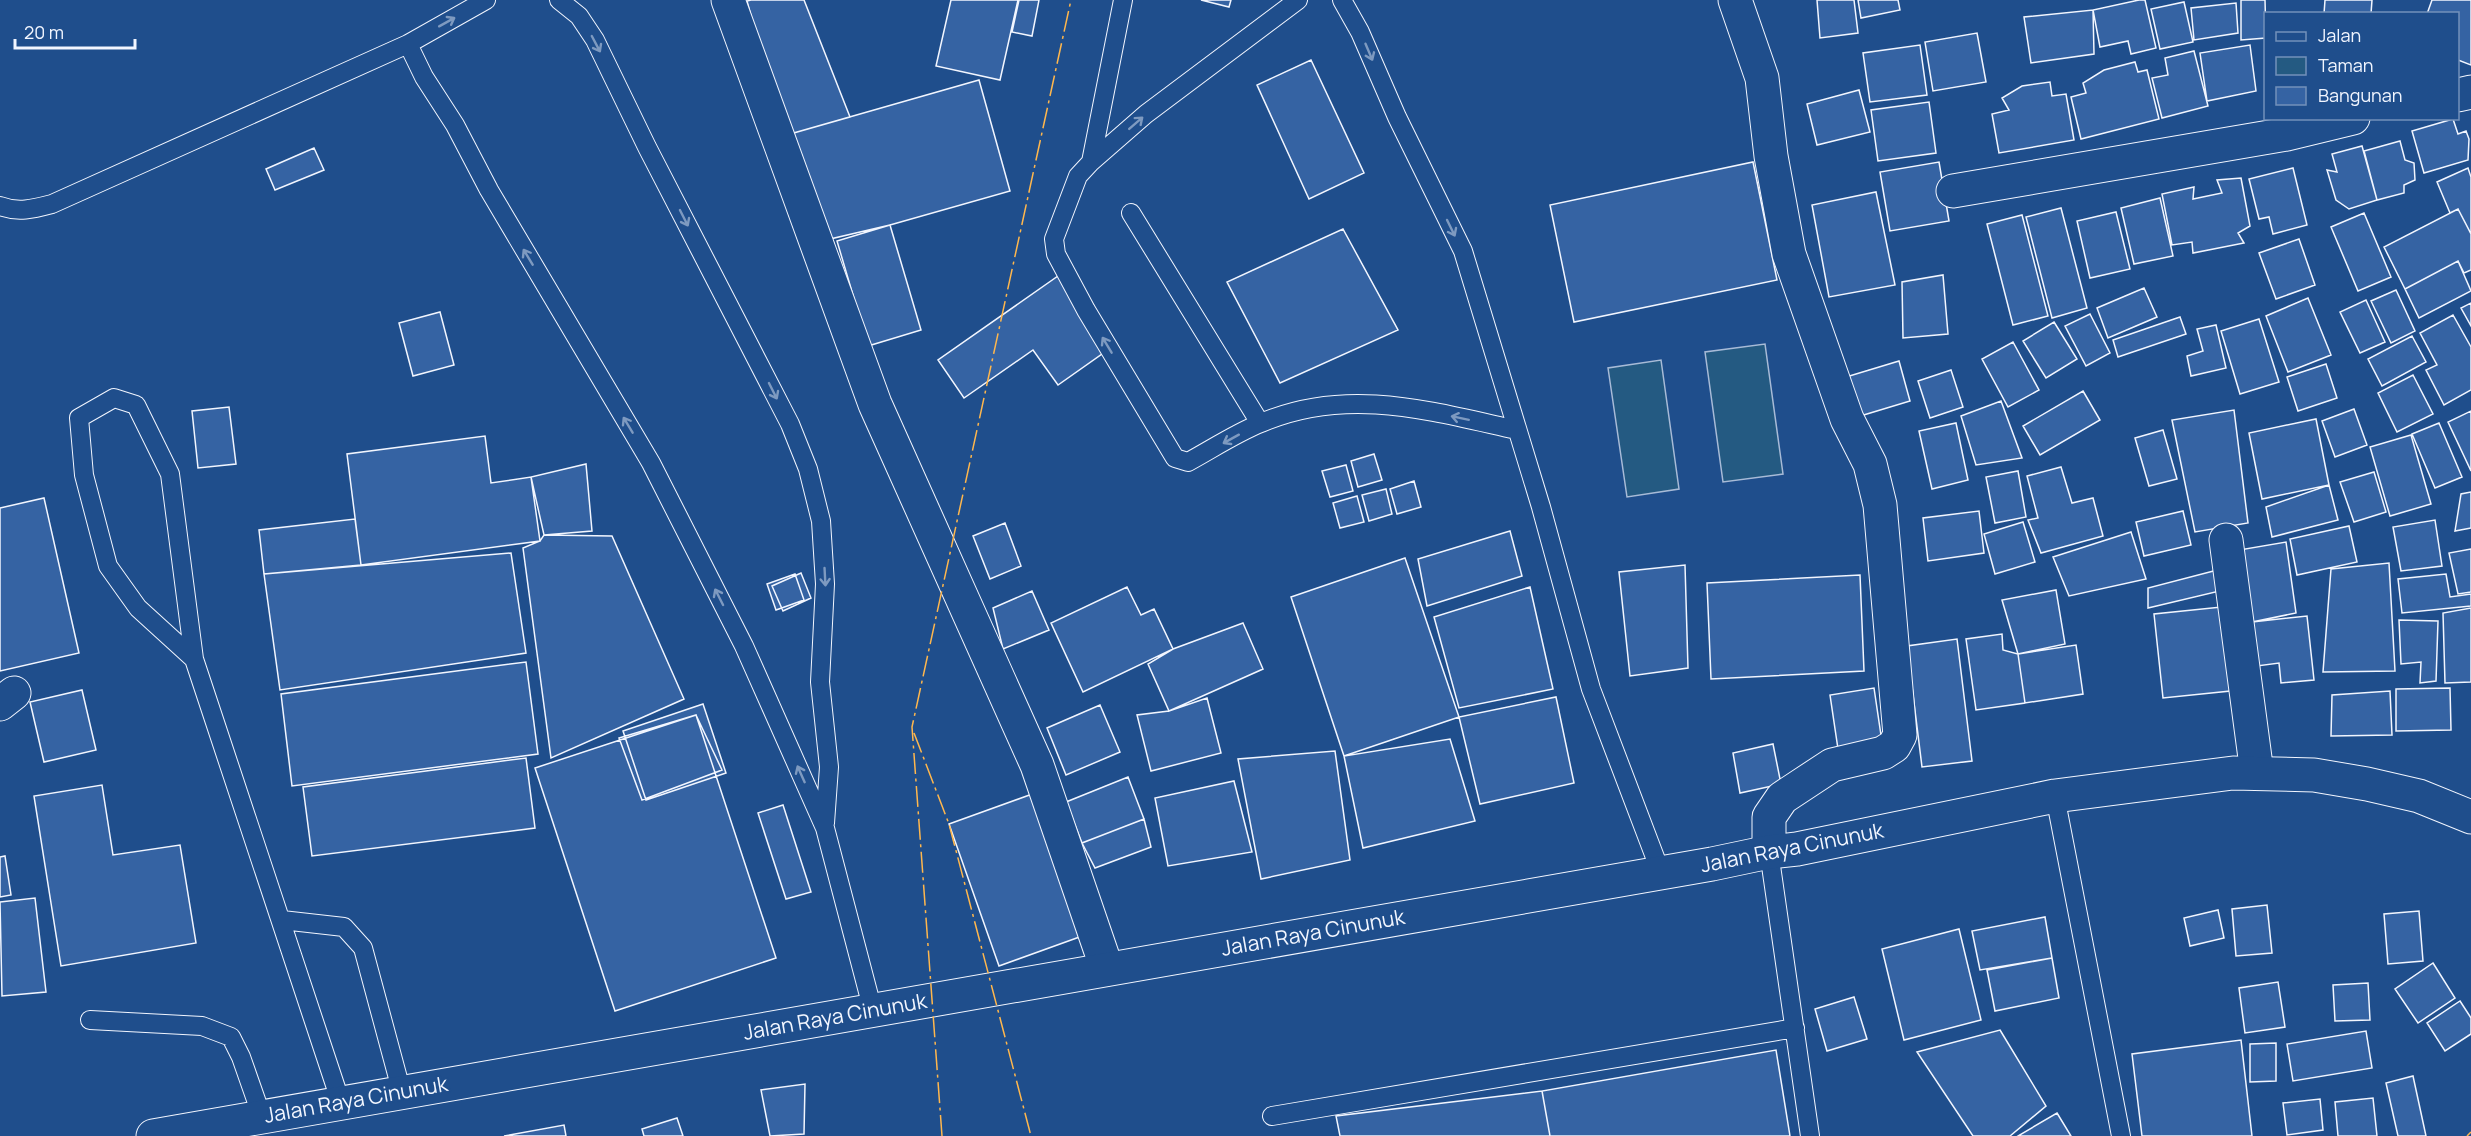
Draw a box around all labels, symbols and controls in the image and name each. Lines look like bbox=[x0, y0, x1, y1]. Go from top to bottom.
scale bar bbox=[15, 12, 135, 50]
legend bbox=[2264, 12, 2459, 120]
one-way arrow bbox=[437, 16, 455, 27]
text: 20 m bbox=[24, 20, 64, 44]
text: Jalan bbox=[2318, 23, 2361, 47]
one-way arrow bbox=[590, 35, 602, 52]
one-way arrow bbox=[1364, 42, 1375, 60]
text: Taman bbox=[2318, 53, 2373, 77]
text: Bangunan bbox=[2318, 83, 2402, 107]
one-way arrow bbox=[1128, 116, 1143, 130]
one-way arrow bbox=[678, 209, 690, 227]
one-way arrow bbox=[1446, 219, 1458, 237]
one-way arrow bbox=[522, 249, 534, 266]
one-way arrow bbox=[1100, 337, 1112, 354]
one-way arrow bbox=[768, 382, 779, 400]
one-way arrow bbox=[1451, 411, 1470, 423]
one-way arrow bbox=[622, 417, 634, 434]
one-way arrow bbox=[1223, 433, 1240, 445]
one-way arrow bbox=[819, 567, 830, 587]
one-way arrow bbox=[713, 588, 725, 606]
one-way arrow bbox=[795, 766, 806, 784]
street label: Jalan Raya Cinunuk bbox=[1698, 815, 1886, 878]
street label: Jalan Raya Cinunuk bbox=[1219, 902, 1407, 962]
street label: Jalan Raya Cinunuk bbox=[741, 986, 929, 1046]
street label: Jalan Raya Cinunuk bbox=[262, 1069, 450, 1129]

